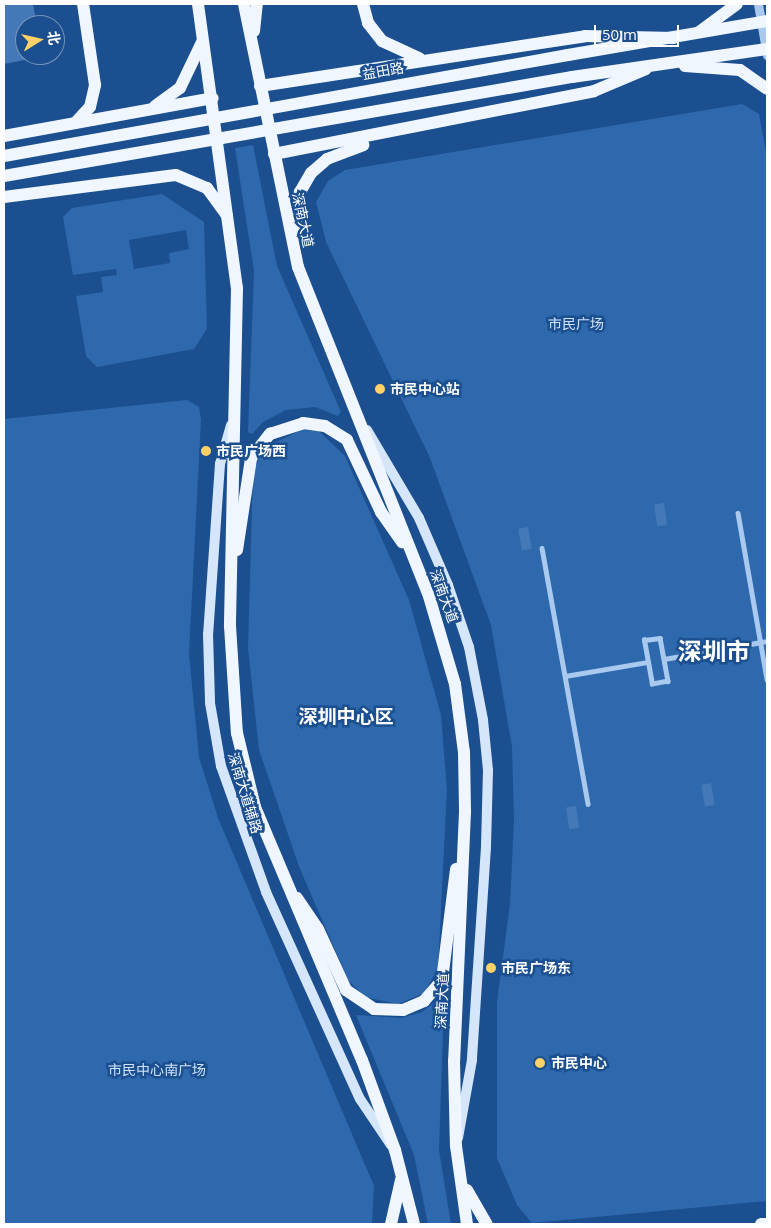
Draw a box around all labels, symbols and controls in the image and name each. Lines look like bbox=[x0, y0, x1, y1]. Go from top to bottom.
north arrow bbox=[15, 15, 65, 65]
scale bar bbox=[596, 15, 681, 47]
text: 50 m bbox=[602, 24, 637, 44]
text: 北 bbox=[44, 29, 65, 46]
street label: 益田路 bbox=[361, 59, 405, 83]
street label: 深南大道 bbox=[289, 191, 317, 249]
park label: 市民广场 bbox=[548, 316, 604, 332]
place label: 市民中心站 bbox=[390, 381, 460, 397]
marker: 市民中心站 bbox=[374, 383, 386, 395]
place label: 市民广场西 bbox=[216, 443, 286, 459]
marker: 市民广场西 bbox=[200, 445, 212, 457]
street label: 深南大道 bbox=[427, 567, 461, 625]
district label: 深圳市 bbox=[678, 637, 750, 665]
district label: 深圳中心区 bbox=[299, 706, 393, 728]
street label: 深南大道辅路 bbox=[225, 750, 265, 836]
place label: 市民广场东 bbox=[501, 960, 571, 976]
marker: 市民广场东 bbox=[485, 962, 497, 974]
street label: 深南大道 bbox=[432, 973, 452, 1029]
place label: 市民中心 bbox=[551, 1055, 607, 1071]
marker: 市民中心 bbox=[533, 1056, 547, 1070]
park label: 市民中心南广场 bbox=[108, 1062, 206, 1078]

